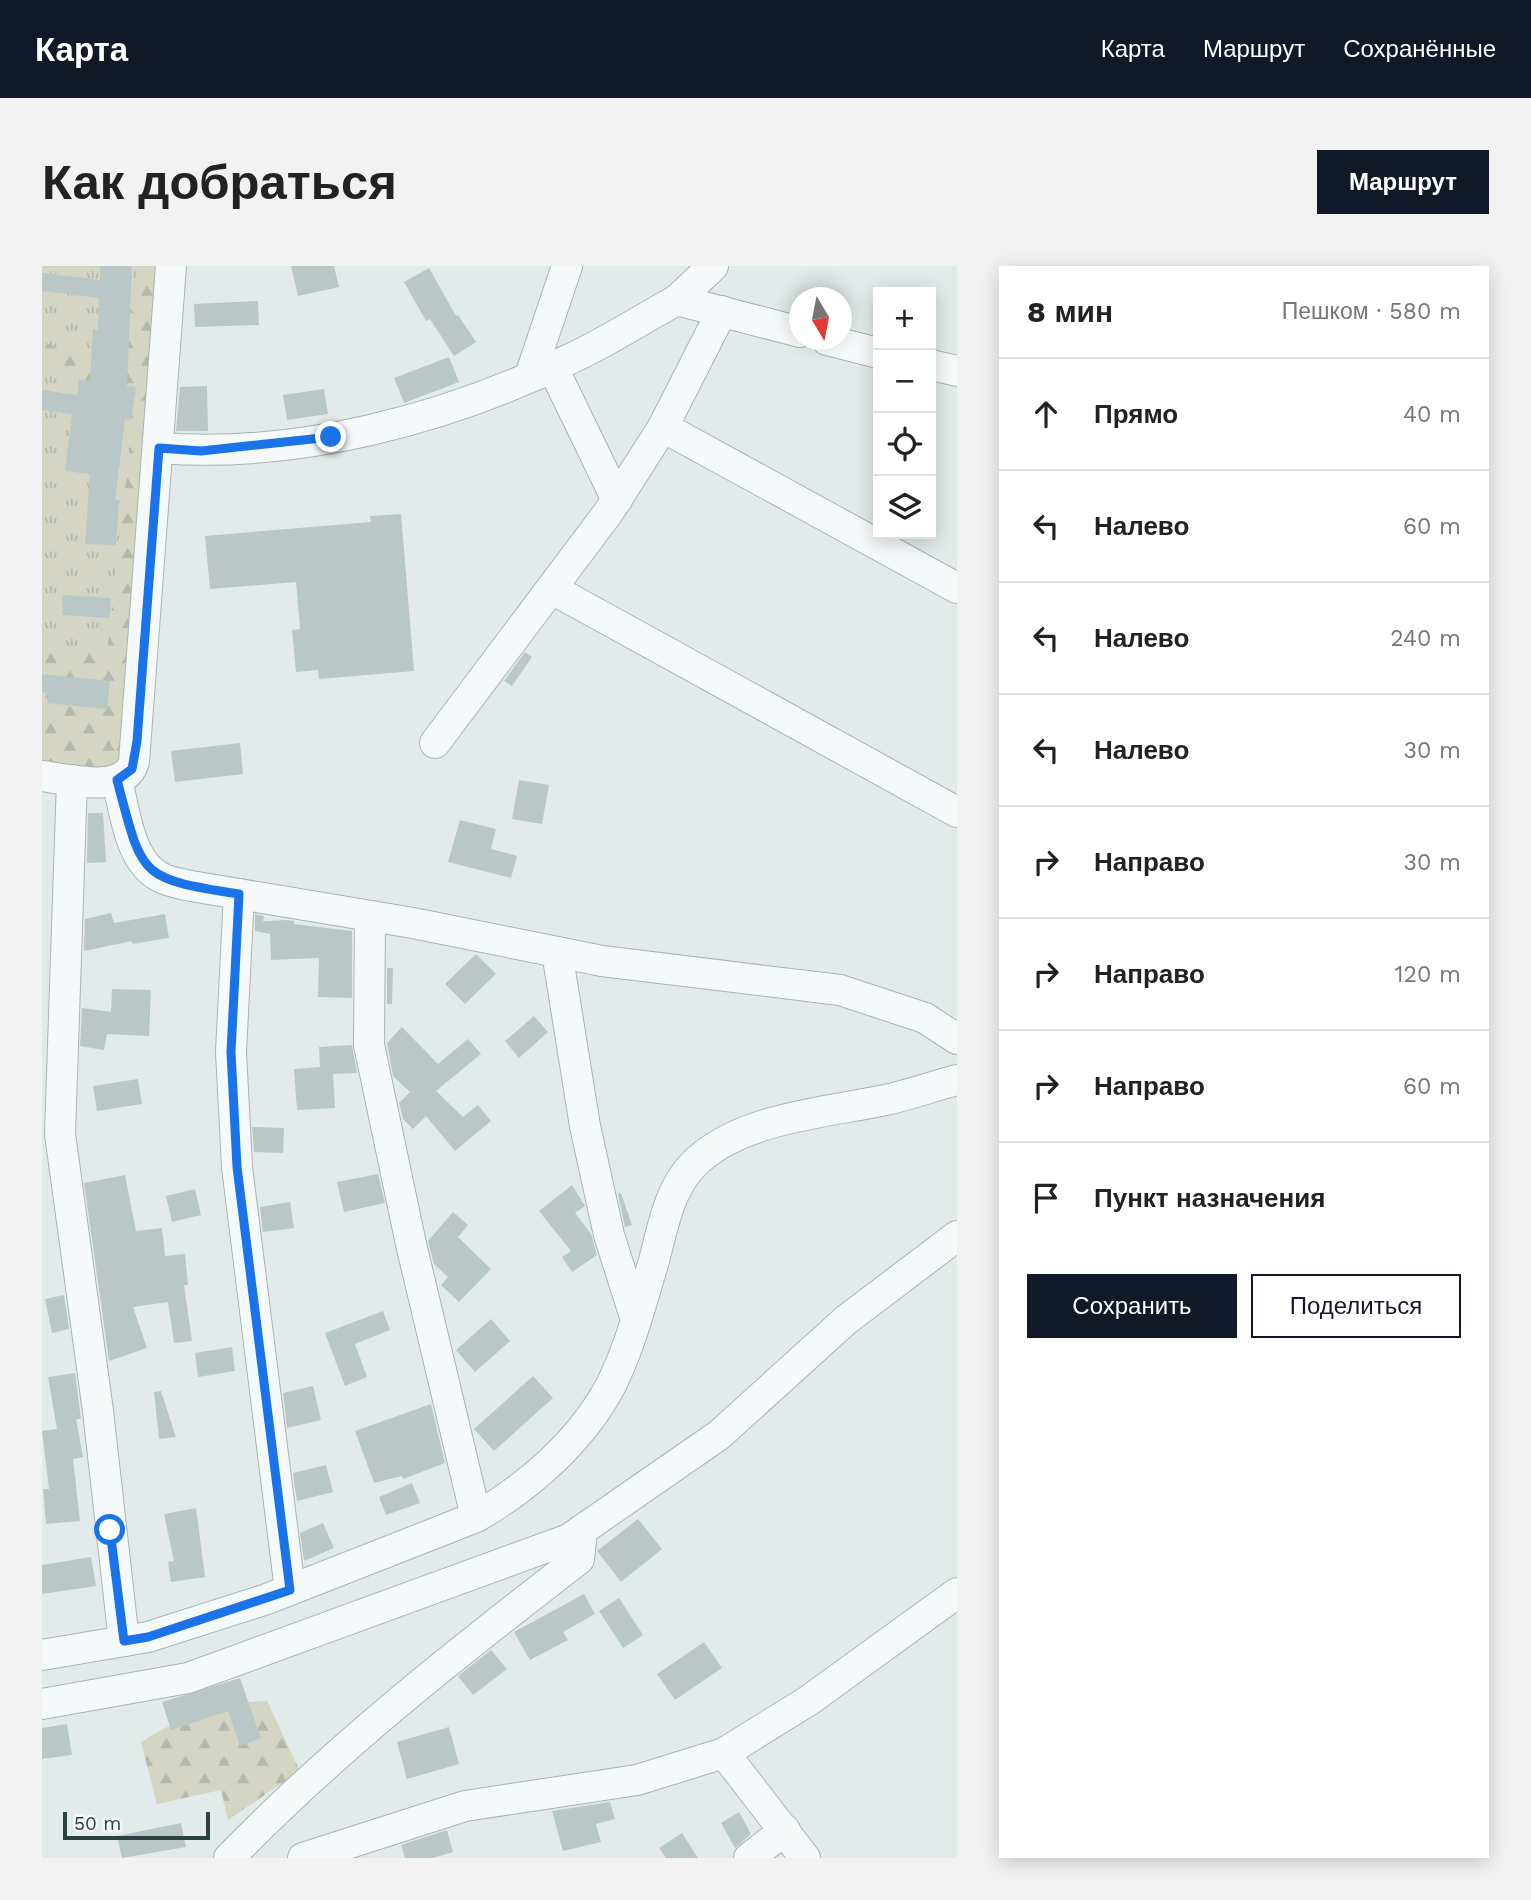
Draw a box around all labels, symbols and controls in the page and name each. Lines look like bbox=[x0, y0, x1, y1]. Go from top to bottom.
text: Карта bbox=[35, 30, 128, 69]
text: Карта bbox=[1101, 35, 1165, 63]
text: Маршрут bbox=[1203, 35, 1305, 63]
text: Сохранённые bbox=[1343, 35, 1496, 63]
button: Маршрут bbox=[1317, 150, 1489, 214]
text: Как добраться bbox=[42, 153, 397, 211]
north arrow bbox=[789, 287, 852, 350]
map controls bbox=[873, 287, 936, 539]
button: + bbox=[873, 287, 936, 350]
text: 8 мин bbox=[1027, 294, 1113, 329]
text: Пешком · 580 m bbox=[1282, 298, 1461, 325]
button: − bbox=[873, 350, 936, 413]
icon: ahead bbox=[1027, 395, 1065, 433]
text: Прямо bbox=[1094, 399, 1178, 429]
text: 40 m bbox=[1403, 401, 1461, 428]
button: locate bbox=[873, 413, 936, 476]
route end bbox=[315, 421, 346, 452]
button: layers bbox=[873, 476, 936, 539]
icon: left bbox=[1027, 507, 1065, 545]
text: Налево bbox=[1094, 511, 1189, 541]
text: 60 m bbox=[1403, 513, 1461, 540]
icon: left bbox=[1027, 619, 1065, 657]
text: Налево bbox=[1094, 623, 1189, 653]
text: 240 m bbox=[1390, 625, 1461, 652]
icon: left bbox=[1027, 731, 1065, 769]
text: Налево bbox=[1094, 735, 1189, 765]
text: 30 m bbox=[1404, 737, 1461, 764]
icon: right bbox=[1027, 843, 1065, 881]
text: Направо bbox=[1094, 847, 1205, 877]
text: 30 m bbox=[1404, 849, 1461, 876]
icon: right bbox=[1027, 955, 1065, 993]
text: Направо bbox=[1094, 959, 1205, 989]
text: 120 m bbox=[1395, 961, 1461, 988]
icon: right bbox=[1027, 1067, 1065, 1105]
text: Направо bbox=[1094, 1071, 1205, 1101]
text: 60 m bbox=[1403, 1073, 1461, 1100]
icon: arrive bbox=[1027, 1179, 1065, 1217]
text: Пункт назначения bbox=[1094, 1183, 1325, 1213]
button: Сохранить bbox=[1027, 1274, 1237, 1338]
button: Поделиться bbox=[1251, 1274, 1461, 1338]
route start bbox=[94, 1514, 125, 1545]
scale bar bbox=[63, 1809, 210, 1841]
text: 50 m bbox=[74, 1812, 121, 1835]

